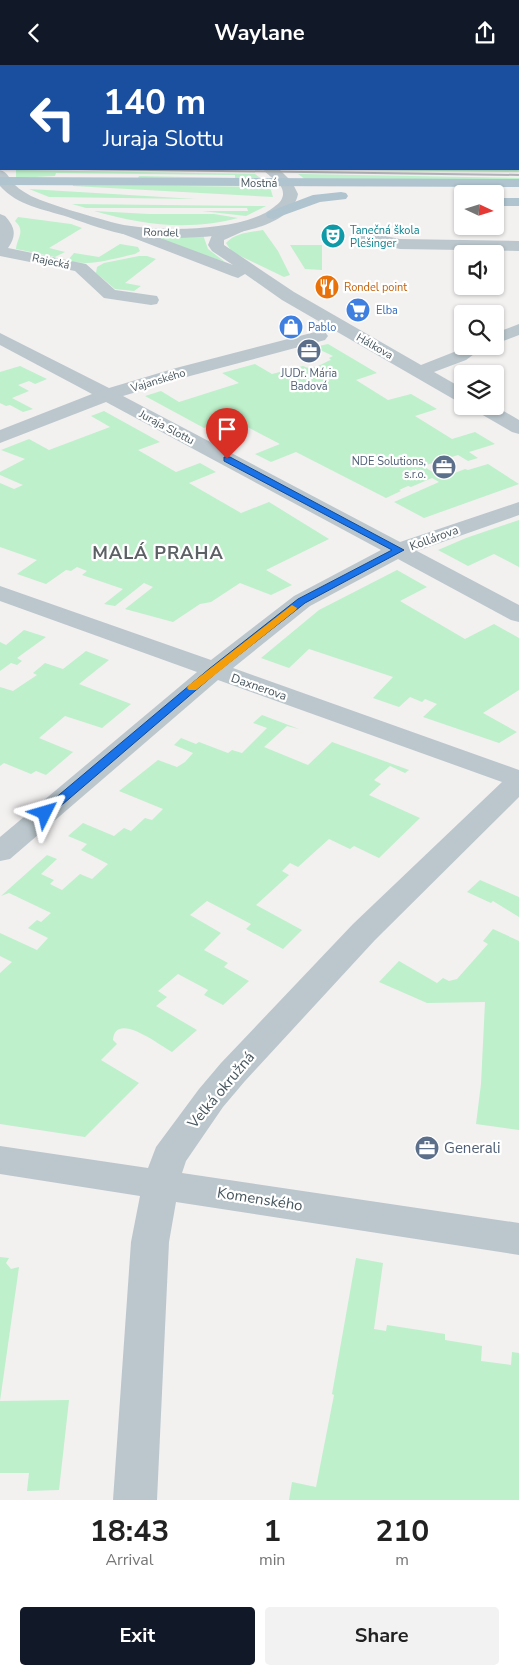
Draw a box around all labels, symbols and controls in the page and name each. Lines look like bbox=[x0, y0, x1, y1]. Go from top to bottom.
text: Waylane bbox=[214, 18, 305, 48]
icon: back bbox=[20, 19, 48, 47]
icon: share bbox=[471, 19, 499, 47]
text: 140 m bbox=[103, 79, 206, 126]
icon: left bbox=[20, 85, 85, 150]
text: Juraja Slottu bbox=[103, 124, 224, 154]
street label: Mostná bbox=[241, 176, 278, 191]
north arrow bbox=[454, 185, 504, 235]
map controls bbox=[454, 185, 504, 415]
theatre icon: Tanečná škola Plešinger bbox=[320, 223, 346, 249]
place label: Tanečná škola Plešinger bbox=[350, 223, 420, 251]
street label: Rondel bbox=[143, 224, 180, 241]
button: sound bbox=[454, 245, 504, 295]
street label: Rajecká bbox=[31, 250, 71, 273]
restaurant icon: Rondel point bbox=[314, 274, 340, 300]
place label: Rondel point bbox=[344, 280, 407, 295]
supermarket icon: Elba bbox=[345, 297, 371, 323]
place label: Elba bbox=[376, 303, 398, 318]
button: search bbox=[454, 305, 504, 355]
shop icon: Pablo bbox=[278, 314, 304, 340]
place label: Pablo bbox=[308, 320, 336, 335]
street label: Hálkova bbox=[354, 330, 396, 363]
office icon: JUDr. Mária Badová bbox=[296, 338, 322, 364]
street label: Vajanského bbox=[128, 365, 187, 396]
button: layers bbox=[454, 365, 504, 415]
place label: JUDr. Mária Badová bbox=[280, 366, 337, 394]
street label: Juraja Slottu bbox=[136, 406, 197, 448]
pin bbox=[206, 408, 248, 459]
icon: arrive bbox=[213, 415, 241, 443]
place label: NDE Solutions, s.r.o. bbox=[352, 454, 426, 482]
office icon: NDE Solutions, s.r.o. bbox=[431, 454, 457, 480]
street label: Kollárova bbox=[407, 522, 461, 554]
district label: MALÁ PRAHA bbox=[92, 541, 224, 565]
street label: Daxnerova bbox=[229, 670, 289, 704]
position arrow bbox=[18, 786, 70, 838]
street label: Veľká okružná bbox=[182, 1048, 259, 1133]
office icon: Generali bbox=[414, 1135, 440, 1161]
place label: Generali bbox=[444, 1138, 501, 1158]
street label: Komenského bbox=[216, 1182, 304, 1216]
text: 18:43 bbox=[90, 1511, 169, 1552]
text: 1 bbox=[263, 1511, 281, 1552]
text: 210 bbox=[375, 1511, 429, 1552]
text: Arrival bbox=[105, 1549, 154, 1571]
text: min bbox=[259, 1549, 285, 1571]
text: m bbox=[395, 1549, 409, 1571]
button: Exit bbox=[20, 1607, 255, 1665]
button: Share bbox=[265, 1607, 499, 1665]

